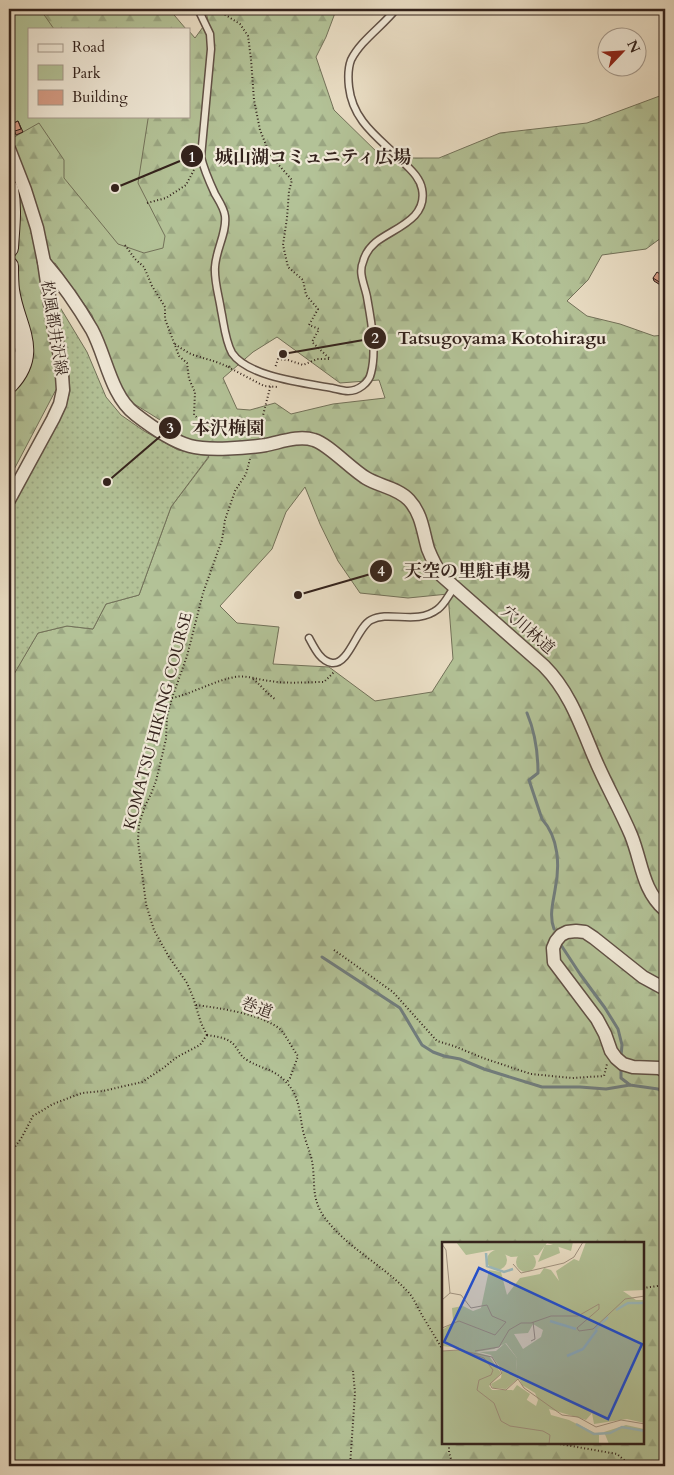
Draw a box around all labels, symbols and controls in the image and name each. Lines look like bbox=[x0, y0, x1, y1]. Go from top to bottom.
legend bbox=[28, 28, 190, 118]
north arrow bbox=[596, 28, 646, 78]
text: Road bbox=[72, 37, 105, 57]
text: N bbox=[622, 37, 645, 56]
text: Park bbox=[72, 63, 101, 83]
text: Building bbox=[72, 87, 128, 107]
callout: 城山湖コミュニティ広場 bbox=[179, 140, 422, 173]
text: 城山湖コミュニティ広場 bbox=[215, 145, 411, 170]
text: 1 bbox=[188, 147, 196, 167]
street label: 松風都井沢線 bbox=[36, 279, 72, 377]
callout: Tatsugoyama Kotohiragu bbox=[363, 321, 617, 354]
text: Tatsugoyama Kotohiragu bbox=[398, 326, 607, 351]
text: 2 bbox=[371, 328, 379, 348]
callout: 本沢梅園 bbox=[157, 412, 274, 445]
text: 本沢梅園 bbox=[192, 416, 264, 441]
text: 3 bbox=[166, 418, 174, 438]
callout: 天空の里駐車場 bbox=[369, 555, 540, 588]
text: 天空の里駐車場 bbox=[404, 559, 530, 584]
text: 4 bbox=[377, 561, 385, 581]
street label: 穴川林道 bbox=[497, 601, 559, 659]
street label: KOMATSU HIKING COURSE bbox=[118, 610, 198, 832]
street label: 巻道 bbox=[238, 992, 276, 1024]
inset map bbox=[442, 1242, 644, 1445]

